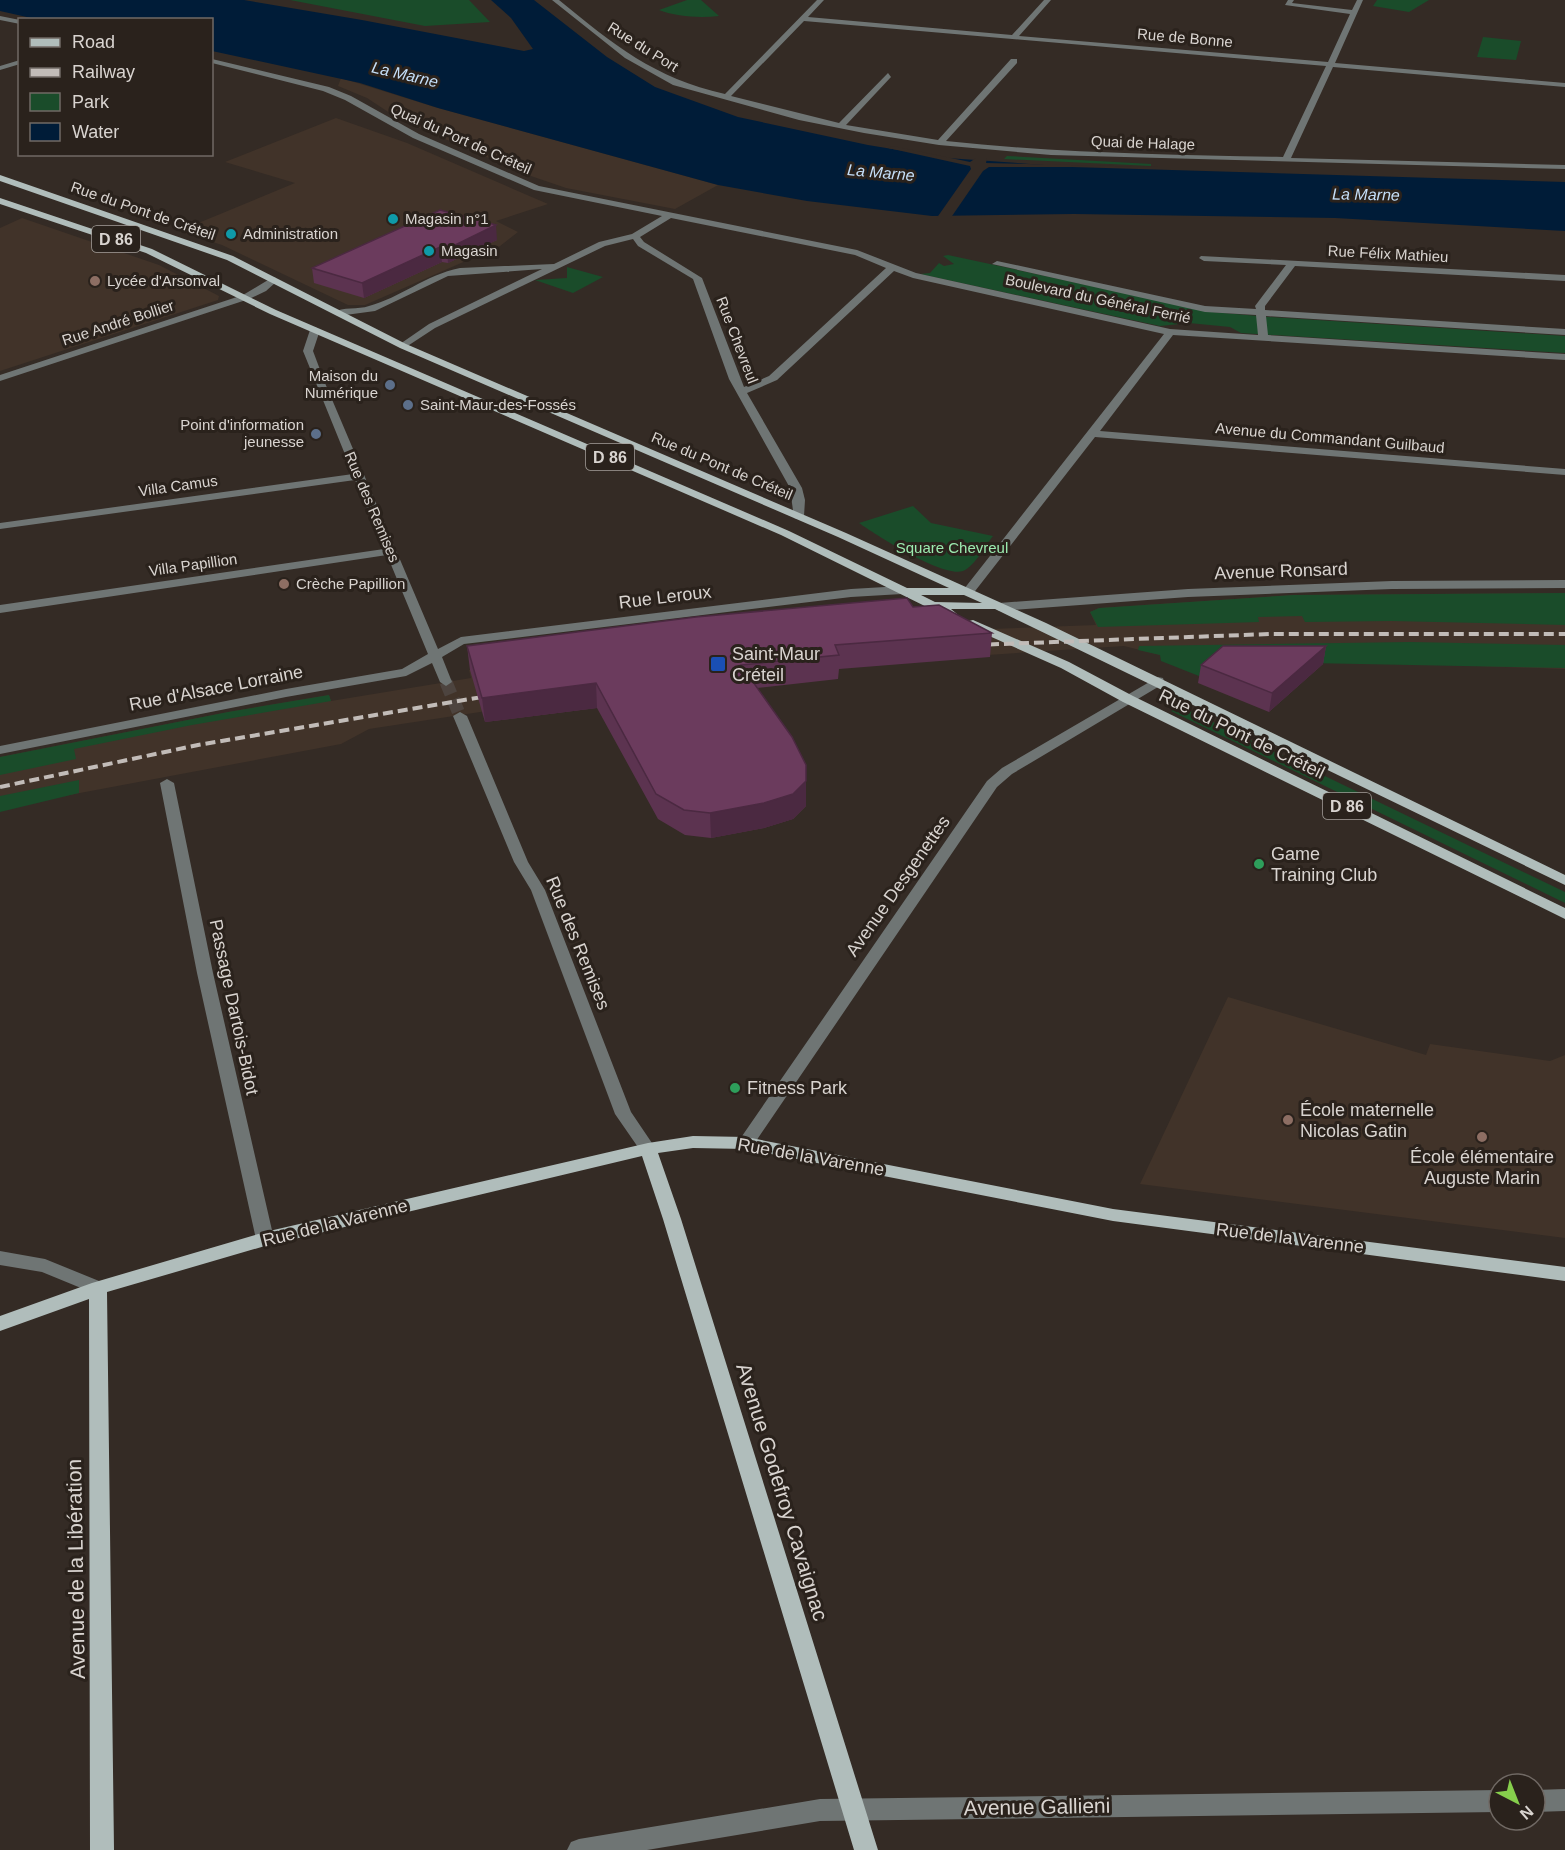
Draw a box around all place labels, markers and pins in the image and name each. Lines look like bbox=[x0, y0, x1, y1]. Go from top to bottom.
place label: Magasin n°1 bbox=[405, 210, 489, 227]
marker: Magasin n°1 bbox=[386, 212, 400, 226]
place label: Administration bbox=[243, 225, 338, 242]
marker: Administration bbox=[224, 227, 238, 241]
place label: Magasin bbox=[441, 242, 498, 259]
marker: Magasin bbox=[422, 244, 436, 258]
place label: Lycée d'Arsonval bbox=[107, 272, 220, 289]
marker: Lycée d'Arsonval bbox=[88, 274, 102, 288]
place label: Maison du Numérique bbox=[305, 367, 378, 401]
marker: Maison du Numérique bbox=[383, 378, 397, 392]
place label: Saint-Maur-des-Fossés bbox=[420, 396, 576, 413]
marker: Saint-Maur-des-Fossés bbox=[401, 398, 415, 412]
place label: Point d'information jeunesse bbox=[180, 416, 304, 450]
marker: Point d'information jeunesse bbox=[309, 427, 323, 441]
place label: Crèche Papillion bbox=[296, 575, 405, 592]
marker: Crèche Papillion bbox=[277, 577, 291, 591]
place label: Saint-Maur Créteil bbox=[732, 644, 820, 685]
marker: Saint-Maur Créteil bbox=[709, 655, 727, 673]
place label: Game Training Club bbox=[1271, 844, 1377, 885]
marker: Game Training Club bbox=[1252, 857, 1266, 871]
place label: Fitness Park bbox=[747, 1078, 848, 1098]
marker: Fitness Park bbox=[728, 1081, 742, 1095]
place label: École maternelle Nicolas Gatin bbox=[1300, 1100, 1434, 1141]
marker: École maternelle Nicolas Gatin bbox=[1281, 1113, 1295, 1127]
marker: École élémentaire Auguste Marin bbox=[1475, 1130, 1489, 1144]
place label: École élémentaire Auguste Marin bbox=[1410, 1147, 1554, 1188]

